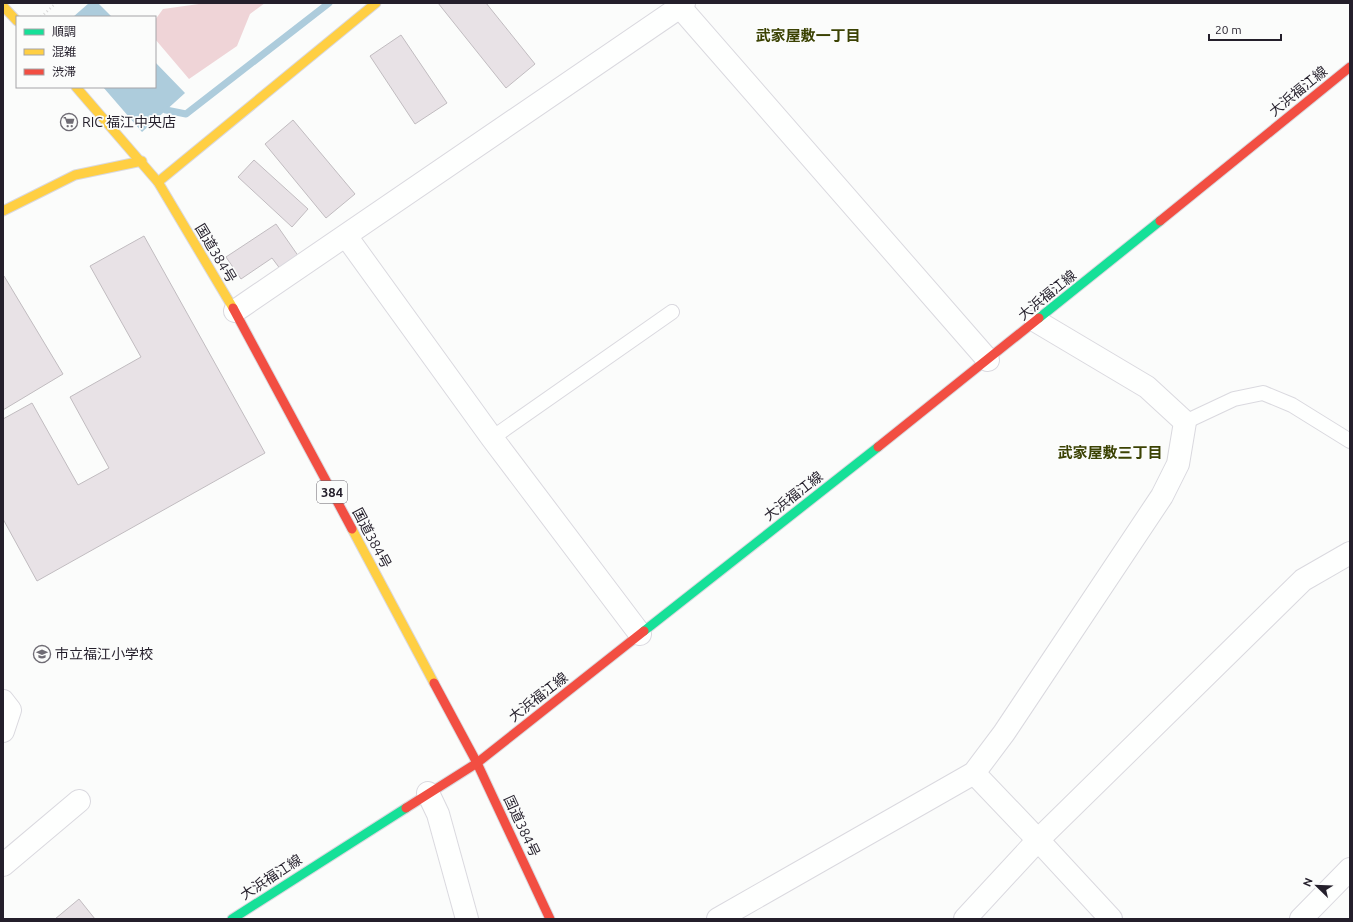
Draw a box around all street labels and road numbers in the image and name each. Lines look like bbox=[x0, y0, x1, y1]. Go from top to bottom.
street label: 大浜福江線 bbox=[1266, 63, 1330, 119]
street label: 国道384号 bbox=[192, 221, 240, 285]
street label: 大浜福江線 bbox=[1015, 267, 1079, 323]
street label: 大浜福江線 bbox=[760, 468, 826, 524]
road number: 384 bbox=[317, 481, 347, 503]
street label: 国道384号 bbox=[350, 505, 394, 571]
street label: 大浜福江線 bbox=[505, 669, 571, 725]
street label: 国道384号 bbox=[501, 793, 543, 859]
street label: 大浜福江線 bbox=[237, 851, 305, 903]

